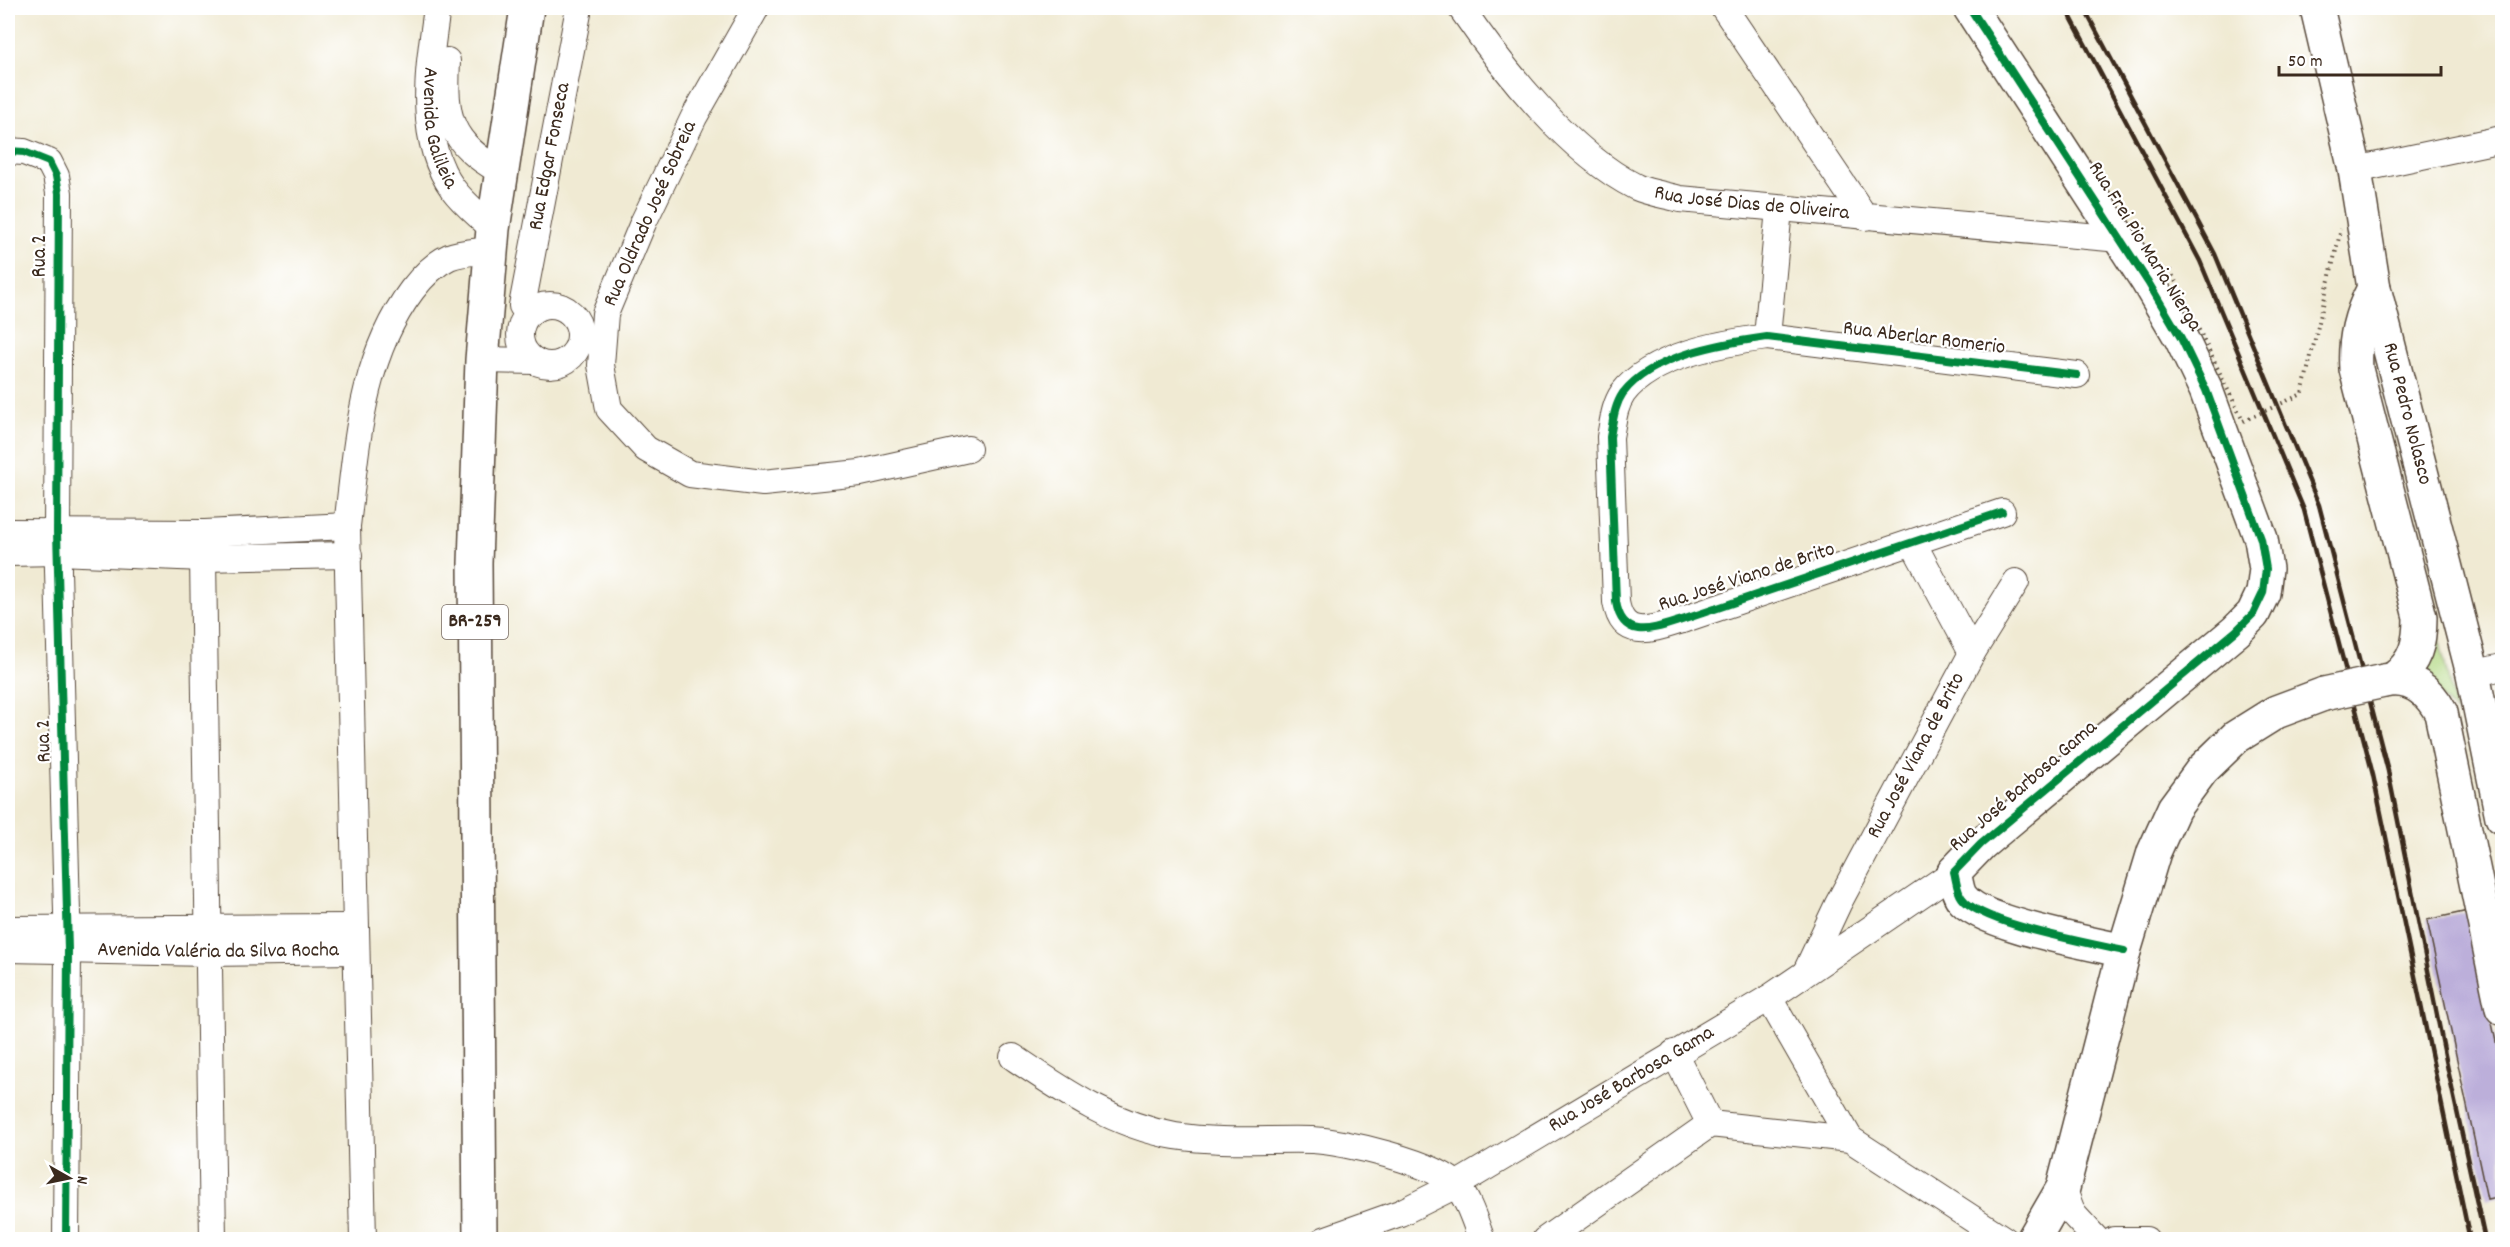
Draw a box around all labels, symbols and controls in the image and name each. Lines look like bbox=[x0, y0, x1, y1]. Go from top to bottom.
scale bar bbox=[2279, 39, 2441, 77]
text: 50 m bbox=[2288, 50, 2323, 75]
street label: Avenida Galileia bbox=[413, 66, 465, 196]
street label: Rua Edgar Fonseca bbox=[522, 79, 580, 233]
street label: Rua Oldrado José Sobreia bbox=[597, 115, 706, 312]
street label: Rua Frei Pio Maria Nierga bbox=[2080, 156, 2209, 339]
street label: Rua José Dias de Oliveira bbox=[1651, 178, 1852, 229]
street label: Rua 2 bbox=[26, 234, 56, 278]
street label: Rua Aberlar Romerio bbox=[1841, 314, 2007, 364]
street label: Rua Pedro Nolasco bbox=[2374, 340, 2439, 488]
street label: Rua José Viano de Brito bbox=[1655, 535, 1839, 621]
road number: BR-259 bbox=[442, 605, 508, 639]
street label: Rua José Viana de Brito bbox=[1860, 667, 1974, 844]
street label: Rua José Barbosa Gama bbox=[1943, 713, 2106, 860]
street label: Rua 2 bbox=[30, 719, 60, 763]
street label: Avenida Valéria da Silva Rocha bbox=[97, 936, 340, 968]
street label: Rua José Barbosa Gama bbox=[1543, 1018, 1721, 1141]
north arrow bbox=[39, 1148, 99, 1208]
text: N bbox=[69, 1174, 93, 1186]

